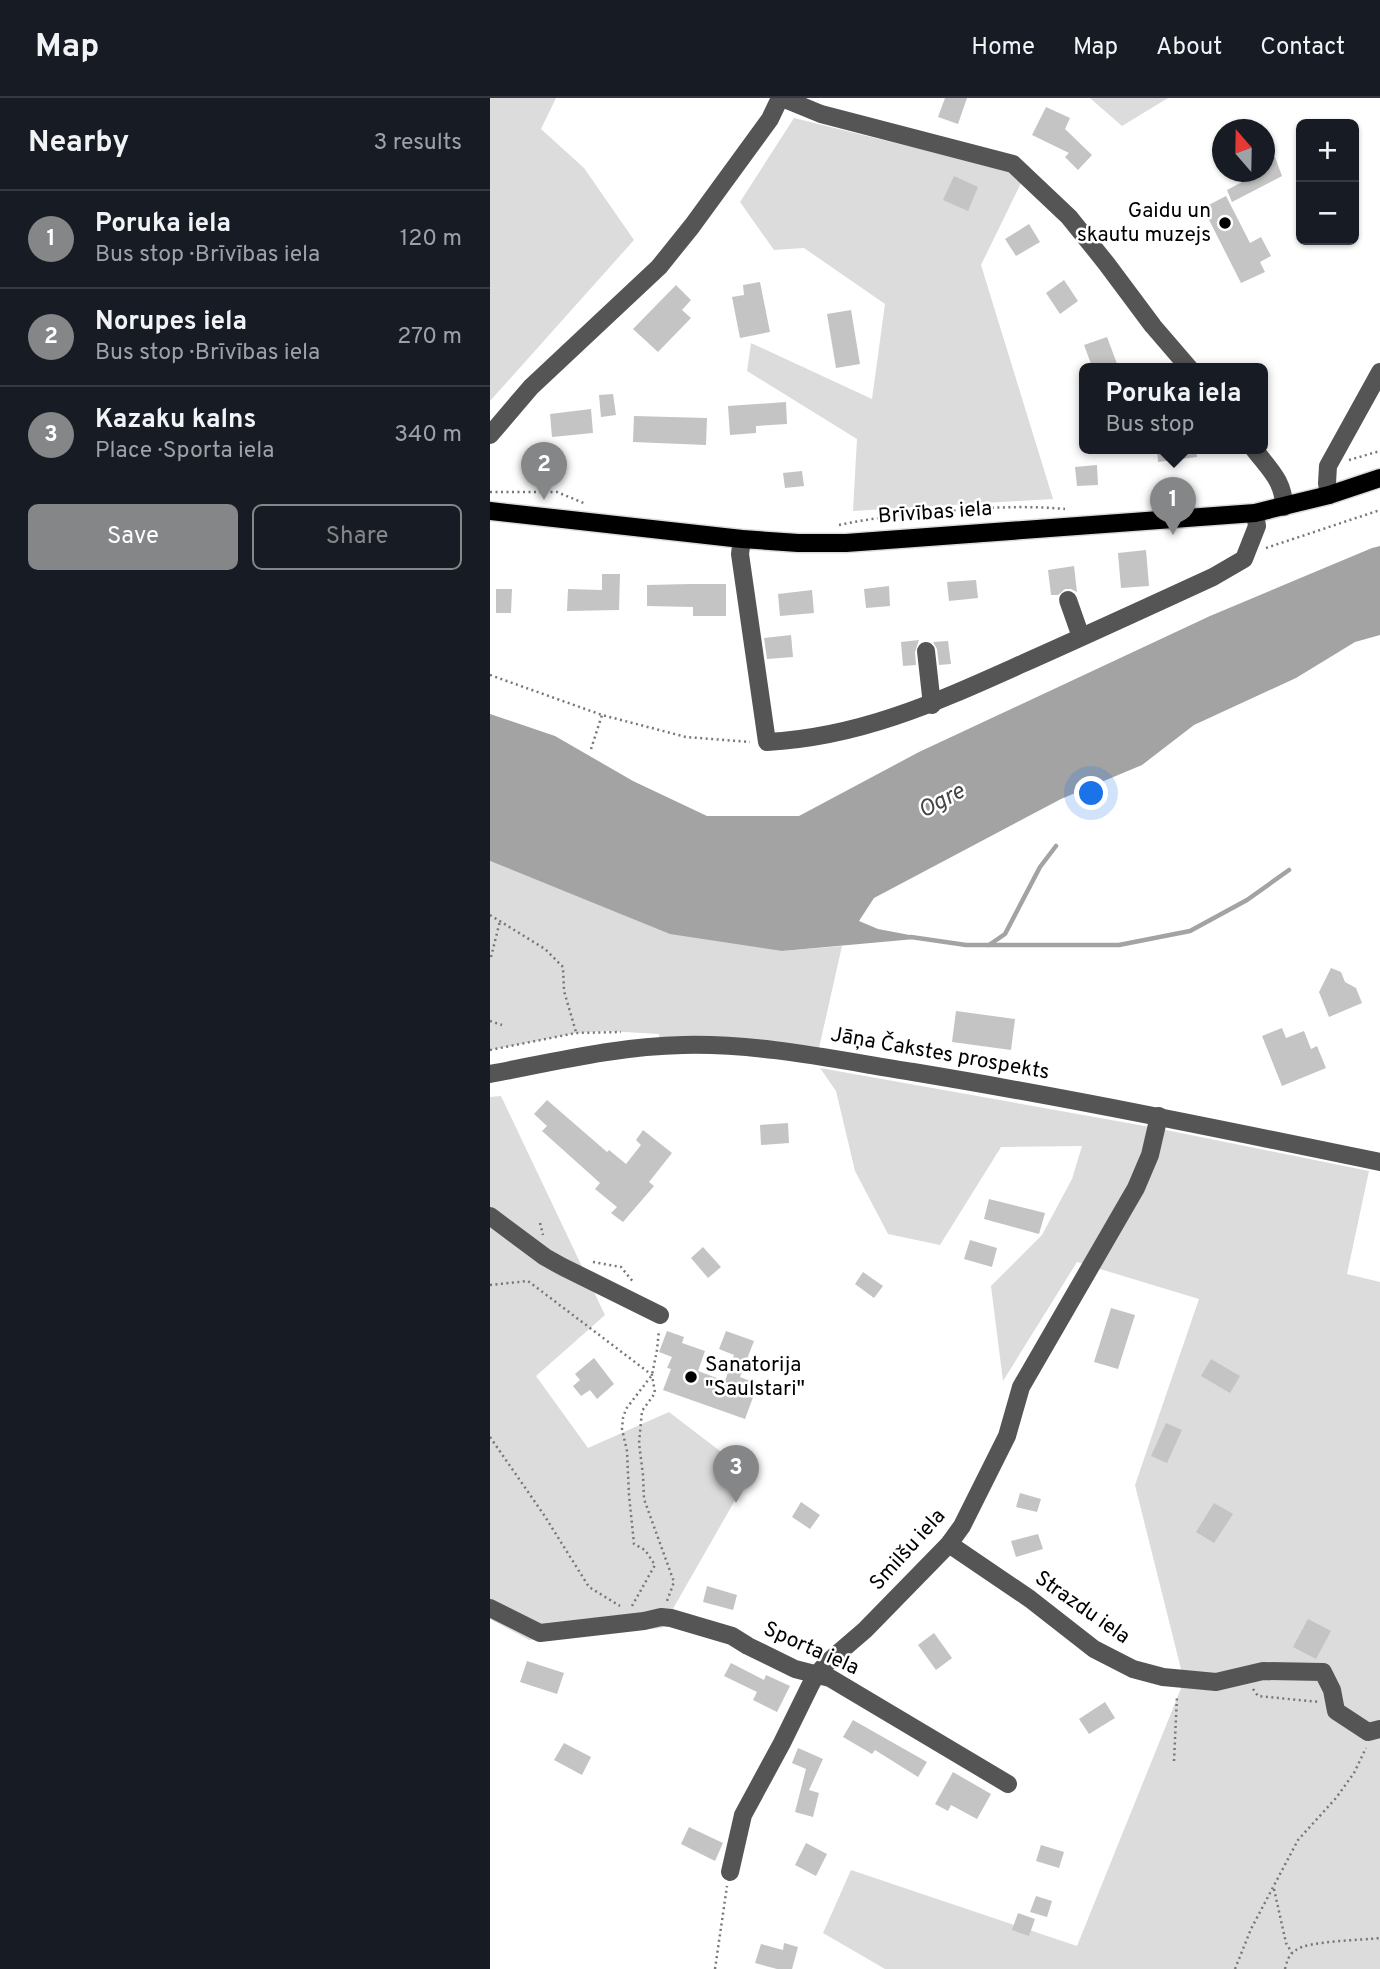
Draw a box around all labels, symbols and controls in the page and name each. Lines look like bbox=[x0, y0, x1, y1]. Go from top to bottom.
text: Map bbox=[35, 27, 99, 69]
text: Home bbox=[971, 33, 1035, 63]
text: Map bbox=[1073, 33, 1118, 63]
text: About bbox=[1156, 33, 1222, 63]
text: Contact bbox=[1260, 33, 1345, 63]
north arrow bbox=[1212, 119, 1275, 182]
map controls bbox=[1296, 119, 1359, 245]
button: + bbox=[1296, 119, 1359, 182]
text: Nearby bbox=[28, 125, 129, 162]
text: 3 results bbox=[373, 129, 462, 158]
button: − bbox=[1296, 182, 1359, 245]
place label: Gaidu un skautu muzejs bbox=[1077, 198, 1211, 249]
text: Poruka iela bbox=[95, 208, 231, 241]
marker: Gaidu un skautu muzejs bbox=[1217, 215, 1233, 231]
text: 1 bbox=[46, 225, 56, 254]
text: 120 m bbox=[400, 225, 462, 254]
text: Bus stop · Brīvības iela bbox=[95, 241, 320, 270]
text: Norupes iela bbox=[95, 306, 247, 339]
text: 2 bbox=[44, 323, 58, 352]
text: 270 m bbox=[397, 323, 462, 352]
text: Bus stop · Brīvības iela bbox=[95, 339, 320, 368]
popup bbox=[1079, 363, 1268, 454]
text: Poruka iela bbox=[1105, 378, 1242, 411]
text: Kazaku kalns bbox=[95, 404, 256, 437]
text: Bus stop bbox=[1105, 411, 1194, 440]
text: 3 bbox=[44, 421, 58, 450]
text: 340 m bbox=[394, 421, 462, 450]
text: Place · Sporta iela bbox=[95, 437, 274, 466]
pin: 2 bbox=[521, 442, 567, 500]
pin: 1 bbox=[1150, 477, 1196, 535]
street label: Brīvības iela bbox=[877, 496, 993, 530]
button: Save bbox=[28, 504, 238, 570]
button: Share bbox=[252, 504, 462, 570]
your location bbox=[1074, 776, 1108, 810]
water label: Ogre bbox=[914, 777, 971, 826]
street label: Jāņa Čakstes prospekts bbox=[828, 1020, 1052, 1087]
place label: Sanatorija "Saulstari" bbox=[705, 1352, 805, 1403]
marker: Sanatorija "Saulstari" bbox=[683, 1369, 699, 1385]
pin: 3 bbox=[713, 1445, 759, 1503]
street label: Smilšu iela bbox=[864, 1504, 952, 1596]
street label: Strazdu iela bbox=[1029, 1565, 1135, 1651]
street label: Sporta iela bbox=[759, 1616, 863, 1682]

